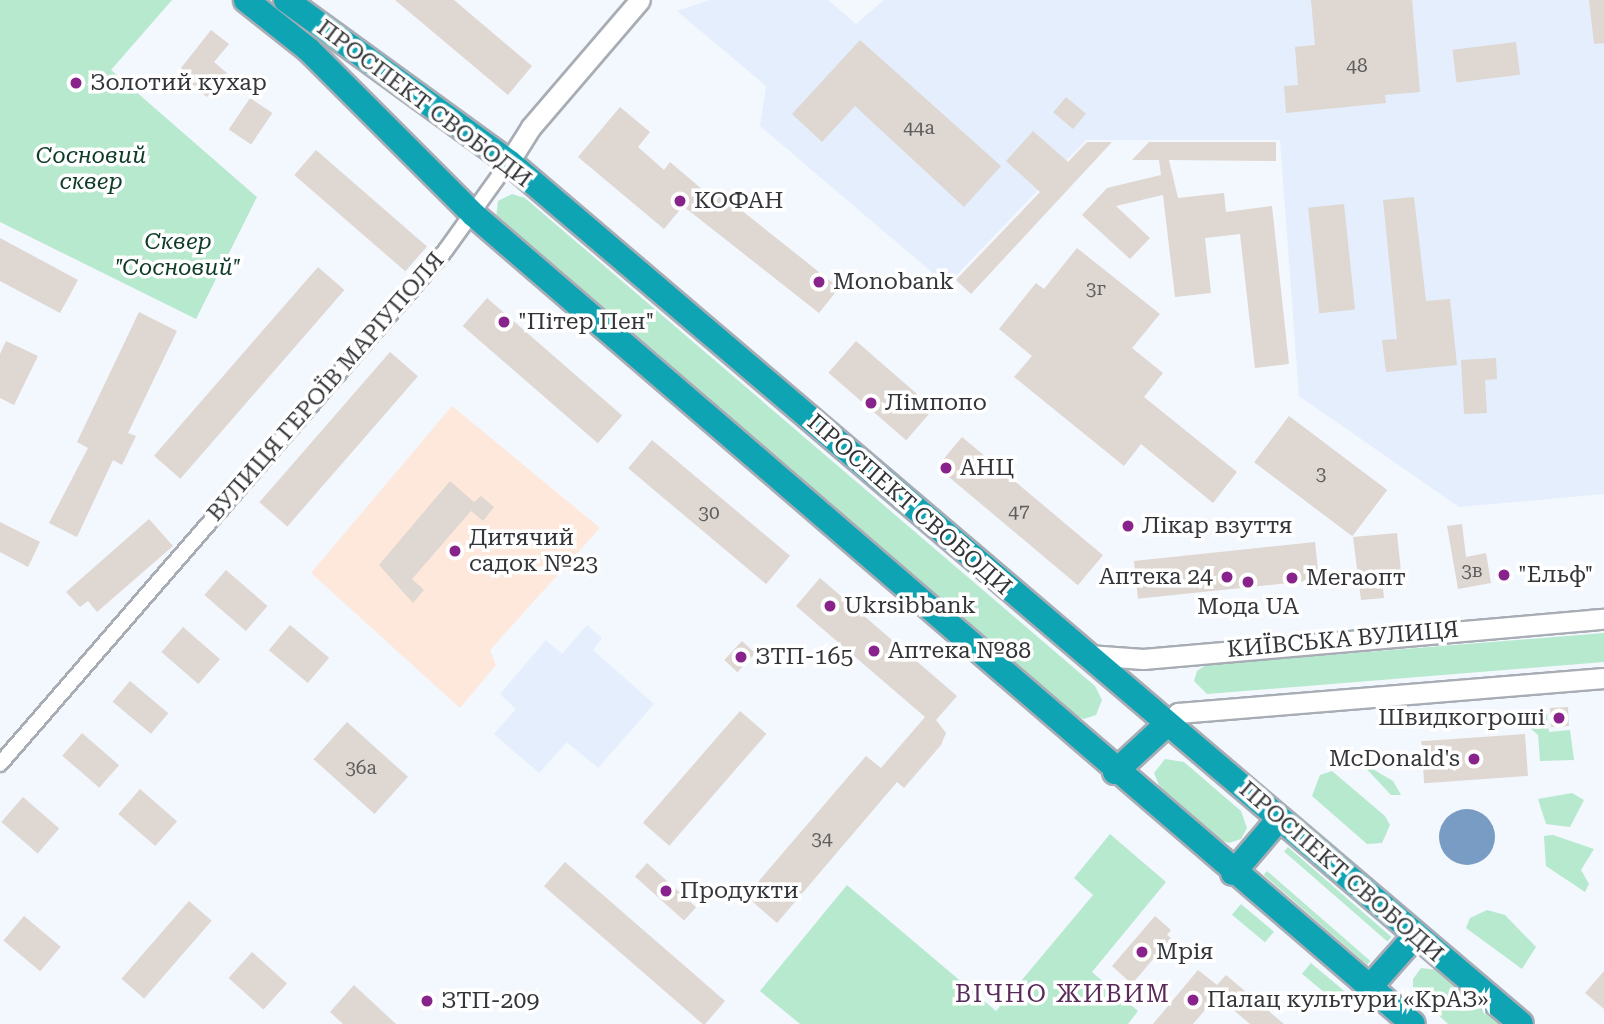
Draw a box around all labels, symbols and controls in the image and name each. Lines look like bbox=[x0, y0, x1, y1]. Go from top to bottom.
street label: ПРОСПЕКТ СВОБОДИ bbox=[311, 14, 537, 194]
house number: 48 bbox=[1346, 55, 1368, 77]
place label: Золотий кухар bbox=[90, 69, 267, 97]
marker: Золотий кухар bbox=[68, 75, 84, 91]
house number: 44а bbox=[903, 117, 935, 139]
park label: Сосновий сквер bbox=[36, 142, 146, 196]
place label: КОФАН bbox=[694, 187, 783, 215]
marker: КОФАН bbox=[672, 193, 688, 209]
park label: Сквер "Сосновий" bbox=[115, 228, 241, 282]
street label: ВУЛИЦЯ ГЕРОЇВ МАРІУПОЛЯ bbox=[202, 247, 450, 527]
place label: Monobank bbox=[833, 268, 954, 296]
marker: Monobank bbox=[811, 274, 827, 290]
house number: 3г bbox=[1086, 278, 1106, 300]
place label: "Пітер Пен" bbox=[518, 308, 654, 336]
marker: "Пітер Пен" bbox=[496, 314, 512, 330]
place label: Лімпопо bbox=[885, 389, 987, 417]
marker: Лімпопо bbox=[863, 395, 879, 411]
street label: ПРОСПЕКТ СВОБОДИ bbox=[801, 409, 1017, 601]
place label: АНЦ bbox=[960, 454, 1014, 482]
marker: АНЦ bbox=[938, 460, 954, 476]
house number: 3 bbox=[1316, 463, 1326, 485]
house number: 47 bbox=[1008, 501, 1030, 523]
house number: 30 bbox=[698, 502, 720, 524]
place label: Лікар взуття bbox=[1142, 512, 1292, 540]
marker: Лікар взуття bbox=[1120, 518, 1136, 534]
place label: Дитячий садок №23 bbox=[469, 524, 598, 578]
marker: Дитячий садок №23 bbox=[447, 543, 463, 559]
house number: 3в bbox=[1461, 560, 1483, 582]
place label: "Ельф" bbox=[1518, 561, 1593, 589]
place label: Аптека 24 bbox=[1099, 563, 1213, 591]
place label: Мегаопт bbox=[1306, 564, 1406, 592]
marker: "Ельф" bbox=[1496, 567, 1512, 583]
marker: Аптека 24 bbox=[1219, 569, 1235, 585]
marker: Мегаопт bbox=[1284, 570, 1300, 586]
marker: Мода UA bbox=[1240, 574, 1256, 590]
place label: Ukrsibbank bbox=[844, 592, 976, 620]
place label: Мода UA bbox=[1197, 593, 1299, 621]
marker: Ukrsibbank bbox=[822, 598, 838, 614]
street label: КИЇВСЬКА ВУЛИЦЯ bbox=[1226, 616, 1460, 664]
place label: Аптека №88 bbox=[888, 637, 1031, 665]
place label: ЗТП-165 bbox=[755, 643, 853, 671]
marker: Аптека №88 bbox=[866, 643, 882, 659]
marker: ЗТП-165 bbox=[733, 649, 749, 665]
place label: Швидкогроші bbox=[1378, 704, 1545, 732]
marker: Швидкогроші bbox=[1551, 710, 1567, 726]
place label: McDonald's bbox=[1329, 745, 1460, 773]
marker: McDonald's bbox=[1466, 751, 1482, 767]
house number: 36а bbox=[345, 757, 377, 779]
street label: ПРОСПЕКТ СВОБОДИ bbox=[1233, 776, 1449, 968]
house number: 34 bbox=[811, 828, 833, 850]
place label: Продукти bbox=[680, 877, 799, 905]
marker: Продукти bbox=[658, 883, 674, 899]
place label: Мрія bbox=[1156, 938, 1213, 966]
marker: Мрія bbox=[1134, 944, 1150, 960]
district label: ВІЧНО ЖИВИМ bbox=[956, 981, 1170, 1009]
place label: Палац культури «КрАЗ» bbox=[1207, 986, 1489, 1014]
place label: ЗТП-209 bbox=[441, 987, 539, 1015]
marker: Палац культури «КрАЗ» bbox=[1185, 992, 1201, 1008]
marker: ЗТП-209 bbox=[419, 993, 435, 1009]

